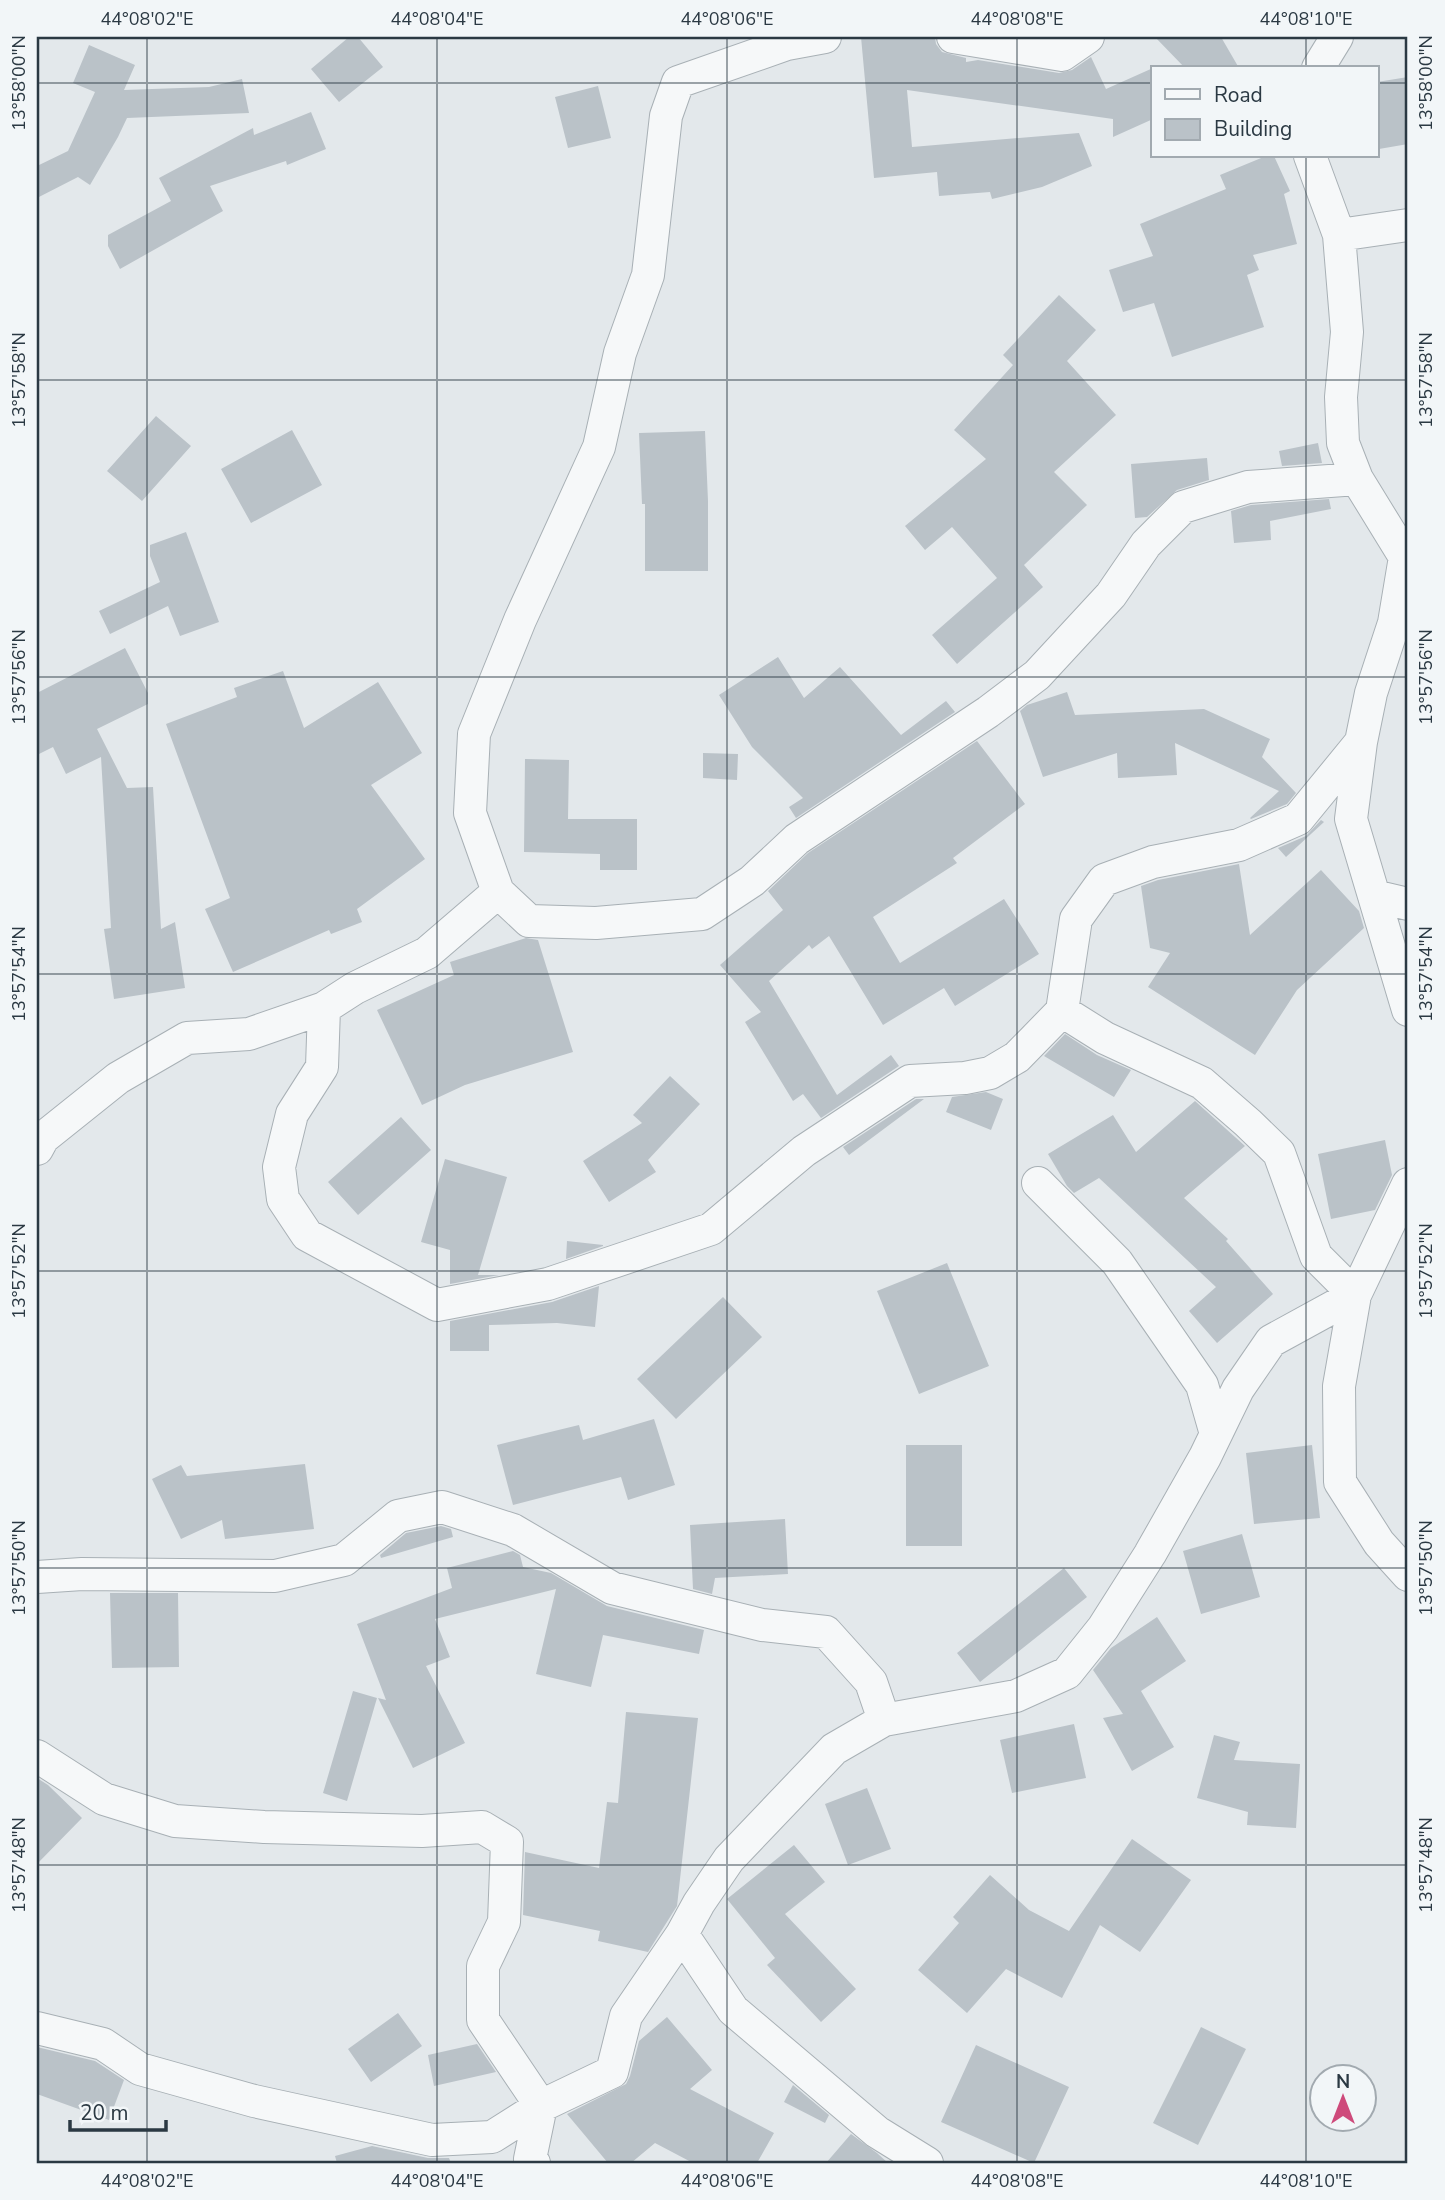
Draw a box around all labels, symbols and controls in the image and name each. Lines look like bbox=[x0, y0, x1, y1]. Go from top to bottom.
text: 44°08'02"E bbox=[101, 7, 194, 31]
text: 44°08'04"E bbox=[391, 7, 484, 31]
text: 44°08'06"E bbox=[681, 7, 774, 31]
text: 44°08'08"E bbox=[971, 7, 1064, 31]
text: 44°08'10"E bbox=[1260, 7, 1353, 31]
text: 13°58'00"N bbox=[7, 35, 31, 131]
text: 13°58'00"N bbox=[1414, 35, 1438, 131]
legend bbox=[1151, 66, 1378, 158]
text: Road bbox=[1214, 81, 1263, 109]
text: Building bbox=[1214, 115, 1292, 143]
text: 13°57'58"N bbox=[7, 332, 31, 428]
text: 13°57'58"N bbox=[1414, 332, 1438, 428]
text: 13°57'56"N bbox=[7, 629, 31, 725]
text: 13°57'56"N bbox=[1414, 629, 1438, 725]
text: 13°57'54"N bbox=[7, 926, 31, 1022]
text: 13°57'54"N bbox=[1414, 926, 1438, 1022]
text: 13°57'52"N bbox=[7, 1223, 31, 1319]
text: 13°57'52"N bbox=[1414, 1223, 1438, 1319]
text: 13°57'50"N bbox=[7, 1520, 31, 1616]
text: 13°57'50"N bbox=[1414, 1520, 1438, 1616]
text: 13°57'48"N bbox=[7, 1817, 31, 1913]
text: 13°57'48"N bbox=[1414, 1817, 1438, 1913]
north arrow bbox=[1308, 2064, 1378, 2134]
text: N bbox=[1336, 2069, 1350, 2095]
scale bar bbox=[70, 2088, 166, 2132]
text: 20 m bbox=[80, 2099, 129, 2127]
text: 44°08'02"E bbox=[101, 2169, 194, 2193]
text: 44°08'04"E bbox=[391, 2169, 484, 2193]
text: 44°08'06"E bbox=[681, 2169, 774, 2193]
text: 44°08'08"E bbox=[971, 2169, 1064, 2193]
text: 44°08'10"E bbox=[1260, 2169, 1353, 2193]

